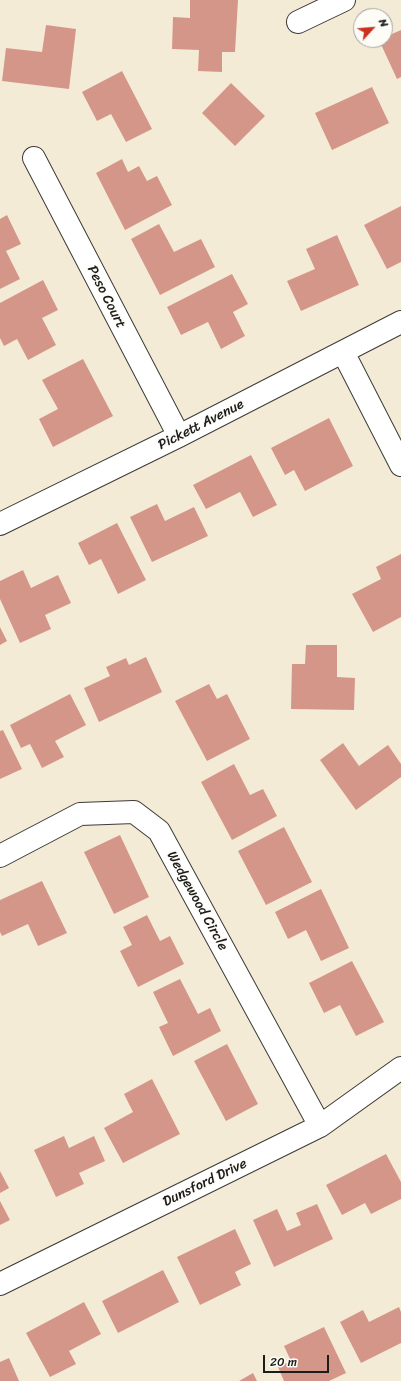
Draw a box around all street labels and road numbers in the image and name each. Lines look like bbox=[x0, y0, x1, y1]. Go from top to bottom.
street label: Peso Court bbox=[83, 263, 129, 331]
street label: Pickett Avenue bbox=[155, 396, 247, 454]
street label: Wedgewood Circle bbox=[163, 848, 231, 954]
street label: Dunsford Drive bbox=[160, 1155, 250, 1211]

